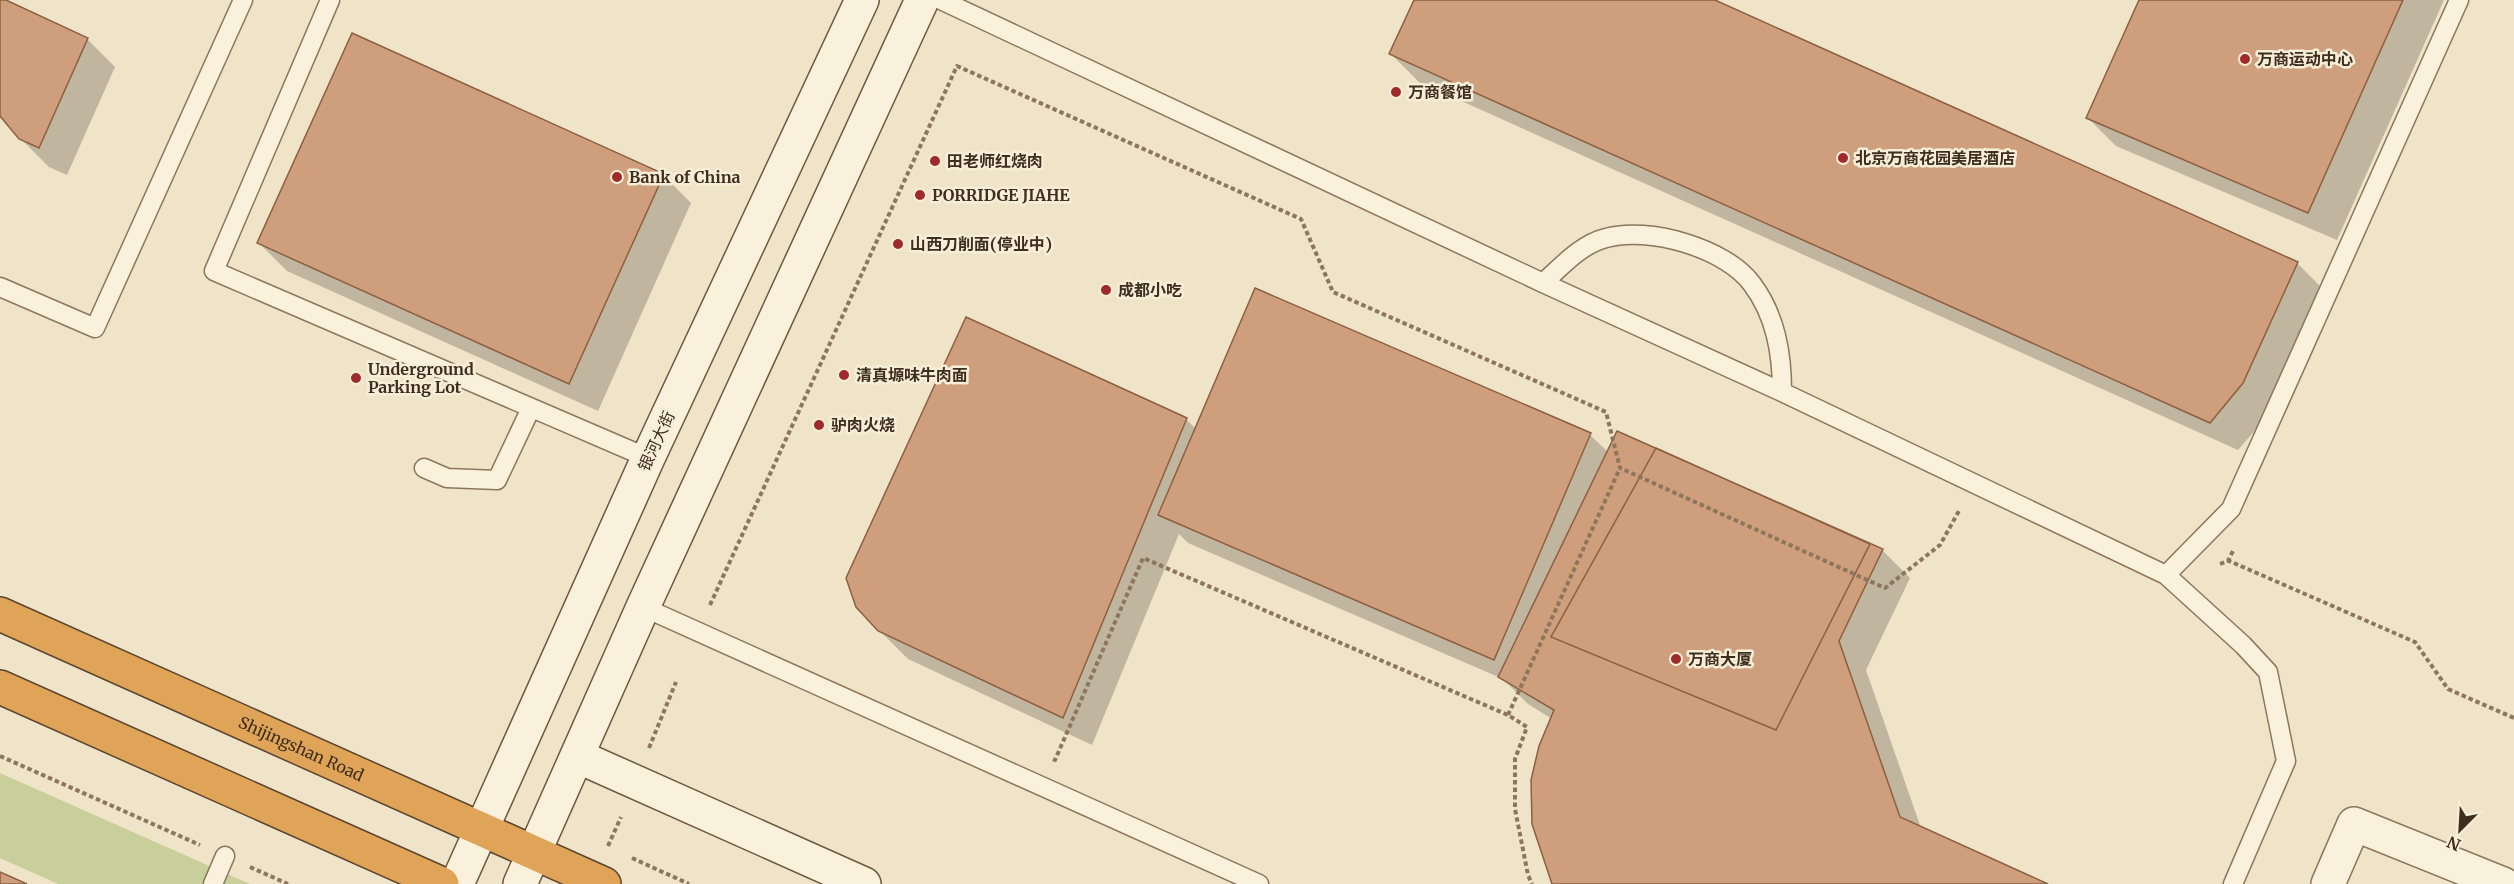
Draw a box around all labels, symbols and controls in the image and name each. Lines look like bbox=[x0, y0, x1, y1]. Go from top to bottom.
place label: 万商运动中心 bbox=[2257, 49, 2353, 69]
marker: 万商运动中心 bbox=[2238, 52, 2252, 66]
place label: 万商餐馆 bbox=[1408, 82, 1472, 102]
marker: 万商餐馆 bbox=[1389, 85, 1403, 99]
place label: 北京万商花园美居酒店 bbox=[1855, 148, 2015, 168]
place label: 田老师红烧肉 bbox=[947, 151, 1043, 171]
marker: 北京万商花园美居酒店 bbox=[1836, 151, 1850, 165]
marker: 田老师红烧肉 bbox=[928, 154, 942, 168]
place label: Bank of China bbox=[629, 167, 741, 187]
marker: Bank of China bbox=[610, 170, 624, 184]
place label: PORRIDGE JIAHE bbox=[932, 185, 1070, 205]
marker: PORRIDGE JIAHE bbox=[913, 188, 927, 202]
place label: 山西刀削面(停业中) bbox=[910, 234, 1052, 254]
marker: 山西刀削面(停业中) bbox=[891, 237, 905, 251]
place label: 成都小吃 bbox=[1118, 280, 1182, 300]
marker: 成都小吃 bbox=[1099, 283, 1113, 297]
place label: Underground Parking Lot bbox=[368, 359, 474, 397]
place label: 清真塬味牛肉面 bbox=[856, 365, 968, 385]
marker: 清真塬味牛肉面 bbox=[837, 368, 851, 382]
marker: Underground Parking Lot bbox=[349, 371, 363, 385]
street label: 银河大街 bbox=[633, 408, 679, 474]
place label: 驴肉火烧 bbox=[831, 415, 895, 435]
marker: 驴肉火烧 bbox=[812, 418, 826, 432]
place label: 万商大厦 bbox=[1688, 649, 1752, 669]
marker: 万商大厦 bbox=[1669, 652, 1683, 666]
street label: Shijingshan Road bbox=[236, 712, 367, 785]
north arrow bbox=[2430, 800, 2490, 860]
text: N bbox=[2444, 832, 2464, 855]

